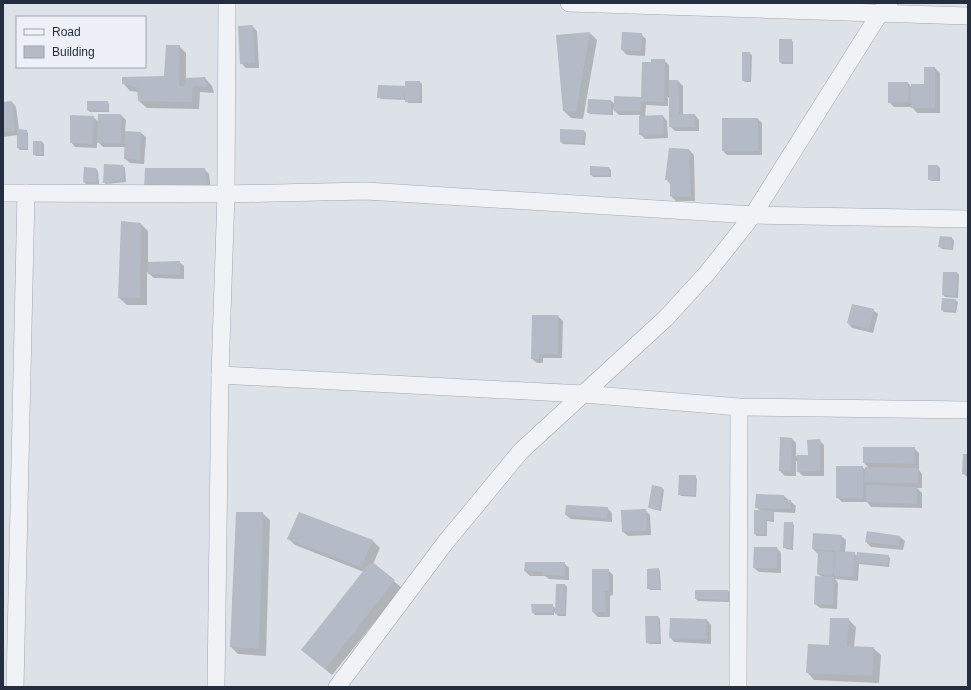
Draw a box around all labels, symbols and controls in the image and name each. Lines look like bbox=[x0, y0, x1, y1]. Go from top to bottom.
legend bbox=[16, 16, 146, 68]
text: Road bbox=[52, 25, 81, 39]
text: Building bbox=[52, 45, 95, 59]

